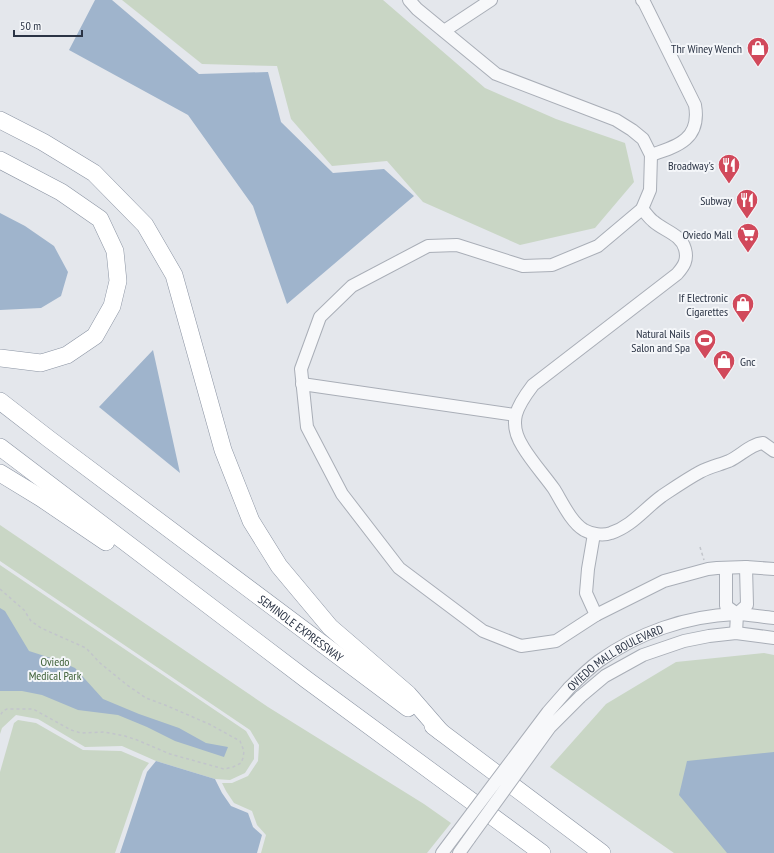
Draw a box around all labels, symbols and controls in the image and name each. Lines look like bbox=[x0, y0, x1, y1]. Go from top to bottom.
scale bar bbox=[14, 12, 82, 38]
text: 50 m bbox=[20, 18, 41, 33]
shop icon: Thr Winey Wench bbox=[745, 35, 771, 68]
place label: Thr Winey Wench bbox=[671, 41, 742, 56]
restaurant icon: Broadway's bbox=[716, 152, 742, 185]
place label: Broadway's bbox=[668, 158, 714, 173]
restaurant icon: Subway bbox=[734, 187, 760, 220]
place label: Subway bbox=[700, 193, 732, 208]
supermarket icon: Oviedo Mall bbox=[735, 221, 761, 254]
place label: Oviedo Mall bbox=[682, 227, 732, 242]
place label: If Electronic Cigarettes bbox=[679, 290, 729, 319]
shop icon: If Electronic Cigarettes bbox=[730, 291, 756, 324]
place label: Natural Nails Salon and Spa bbox=[631, 326, 690, 355]
sports icon: Natural Nails Salon and Spa bbox=[692, 327, 718, 360]
shop icon: Gnc bbox=[711, 348, 737, 381]
place label: Gnc bbox=[740, 354, 756, 369]
street label: SEMINOLE EXPRESSWAY bbox=[256, 591, 347, 665]
street label: OVIEDO MALL BOULEVARD bbox=[564, 621, 665, 693]
park label: Oviedo Medical Park bbox=[29, 654, 82, 683]

